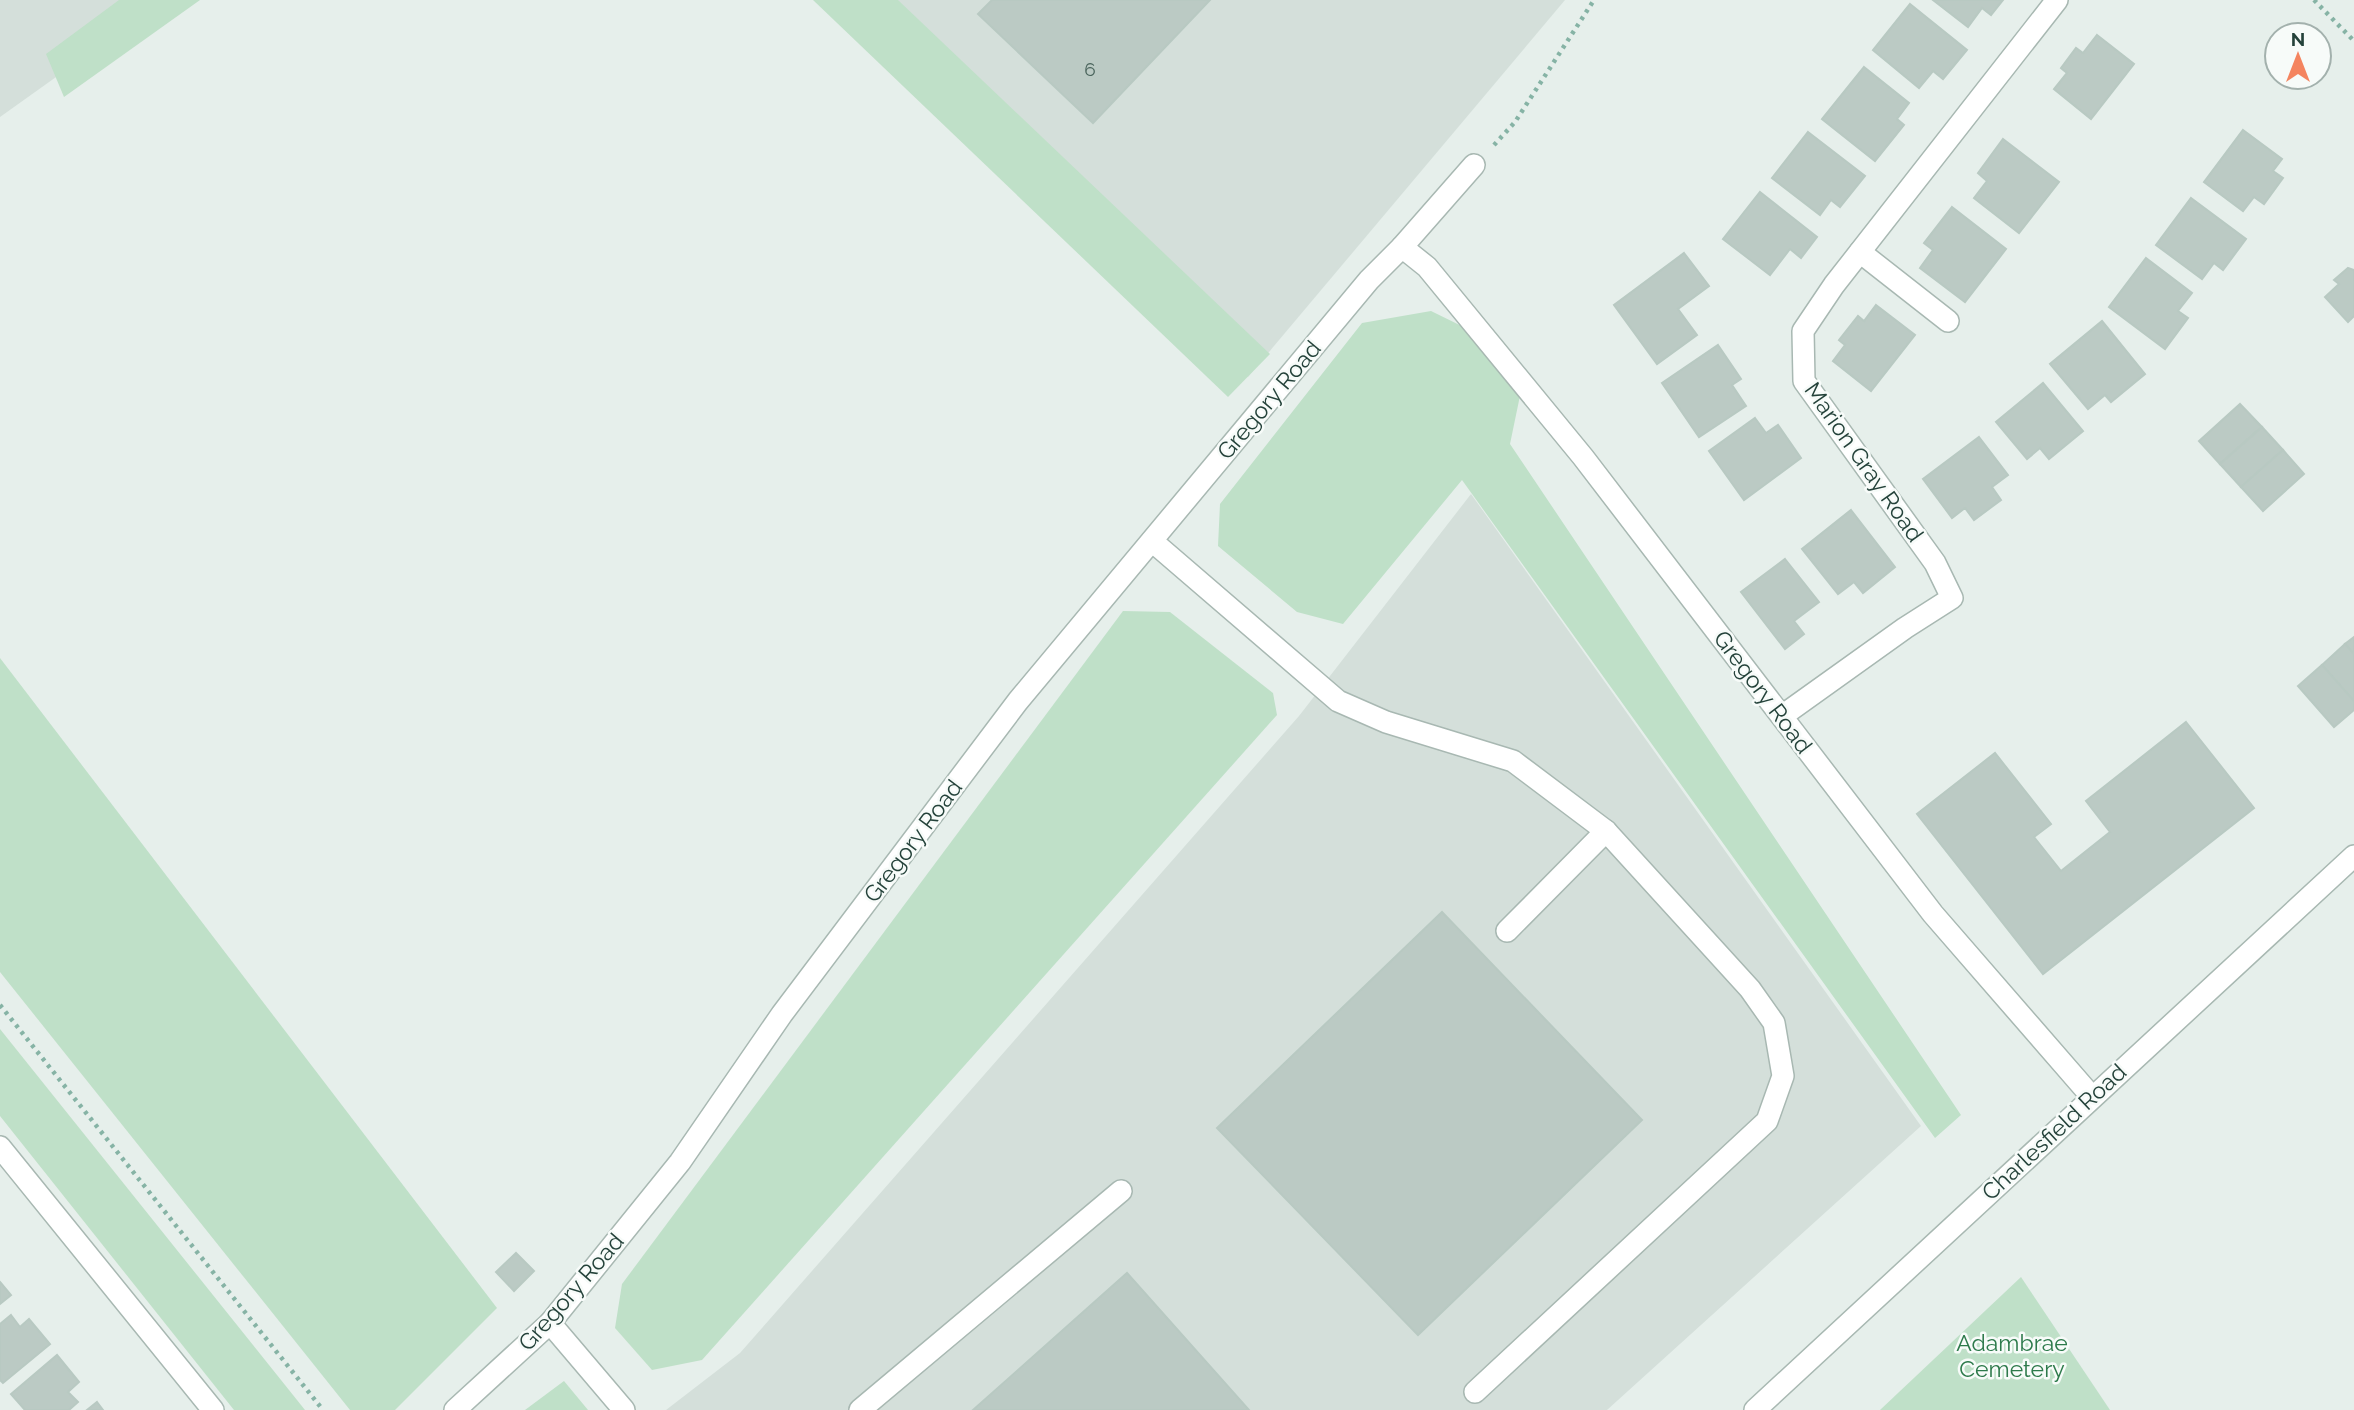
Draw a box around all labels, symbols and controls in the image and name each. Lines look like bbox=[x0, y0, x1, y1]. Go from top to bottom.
north arrow bbox=[2263, 21, 2333, 91]
text: N bbox=[2291, 28, 2305, 50]
house number: 6 bbox=[1084, 58, 1096, 80]
street label: Gregory Road bbox=[1211, 335, 1326, 464]
street label: Marion Gray Road bbox=[1799, 377, 1929, 547]
street label: Gregory Road bbox=[1709, 625, 1818, 758]
street label: Gregory Road bbox=[858, 774, 967, 907]
street label: Charlesfield Road bbox=[1976, 1058, 2131, 1205]
street label: Gregory Road bbox=[512, 1228, 629, 1356]
park label: Adambrae Cemetery bbox=[1956, 1329, 2068, 1382]

